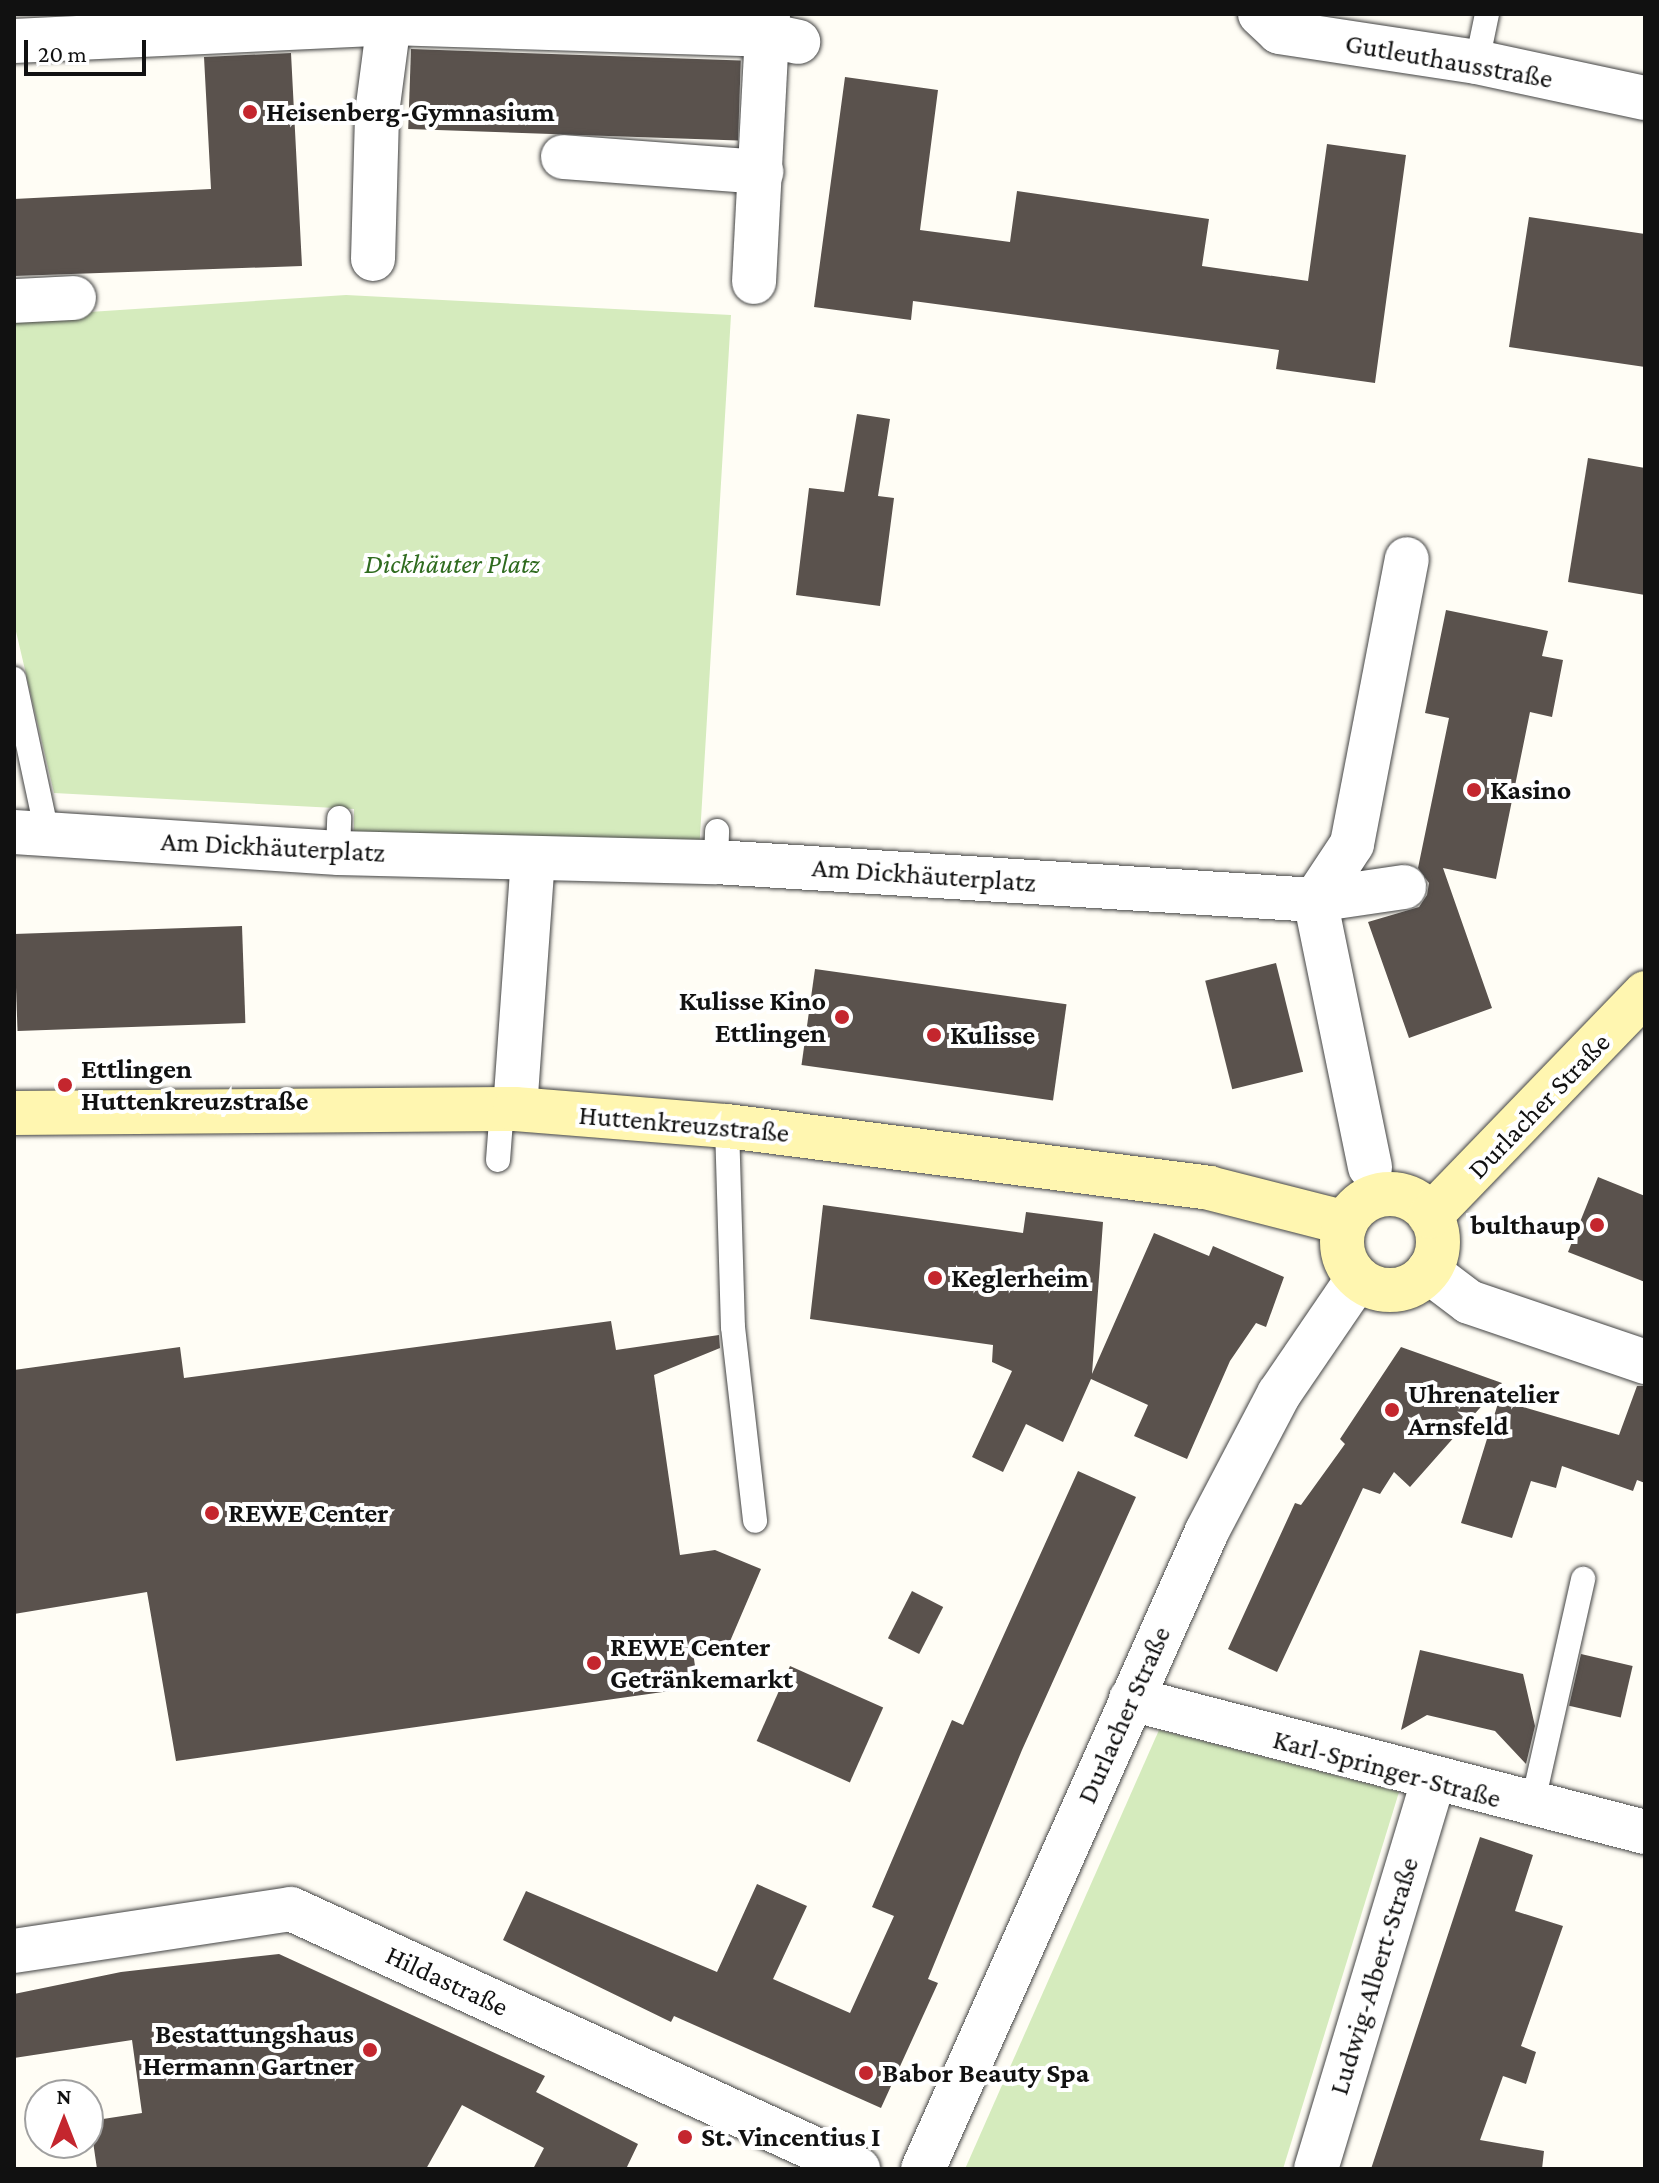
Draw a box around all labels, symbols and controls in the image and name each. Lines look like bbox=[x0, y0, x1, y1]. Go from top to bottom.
scale bar bbox=[28, 24, 150, 74]
street label: Gutleuthausstraße bbox=[1343, 26, 1555, 96]
text: 20 m bbox=[38, 40, 87, 67]
place label: Heisenberg-Gymnasium bbox=[266, 95, 555, 129]
marker: Heisenberg-Gymnasium bbox=[241, 103, 259, 121]
park label: Dickhäuter Platz bbox=[364, 547, 540, 581]
place label: Kasino bbox=[1490, 773, 1571, 807]
marker: Kasino bbox=[1465, 781, 1483, 799]
street label: Am Dickhäuterplatz bbox=[160, 824, 386, 870]
street label: Am Dickhäuterplatz bbox=[811, 850, 1037, 900]
place label: Kulisse Kino Ettlingen bbox=[679, 984, 826, 1050]
marker: Kulisse Kino Ettlingen bbox=[833, 1008, 851, 1026]
place label: Kulisse bbox=[950, 1018, 1035, 1052]
marker: Kulisse bbox=[925, 1026, 943, 1044]
street label: Durlacher Straße bbox=[1461, 1026, 1617, 1186]
place label: Ettlingen Huttenkreuzstraße bbox=[81, 1052, 308, 1118]
marker: Ettlingen Huttenkreuzstraße bbox=[56, 1076, 74, 1094]
street label: Huttenkreuzstraße bbox=[577, 1098, 791, 1150]
place label: bulthaup bbox=[1471, 1208, 1581, 1242]
marker: bulthaup bbox=[1588, 1216, 1606, 1234]
place label: Keglerheim bbox=[951, 1261, 1089, 1295]
marker: Keglerheim bbox=[926, 1269, 944, 1287]
place label: Uhrenatelier Arnsfeld bbox=[1408, 1377, 1560, 1443]
marker: Uhrenatelier Arnsfeld bbox=[1383, 1401, 1401, 1419]
place label: REWE Center bbox=[228, 1496, 388, 1530]
marker: REWE Center bbox=[203, 1504, 221, 1522]
street label: Durlacher Straße bbox=[1070, 1621, 1178, 1809]
place label: REWE Center Getränkemarkt bbox=[610, 1630, 793, 1696]
marker: REWE Center Getränkemarkt bbox=[585, 1654, 603, 1672]
street label: Karl-Springer-Straße bbox=[1269, 1722, 1505, 1816]
street label: Ludwig-Albert-Straße bbox=[1322, 1853, 1426, 2099]
street label: Hildastraße bbox=[380, 1938, 514, 2024]
place label: Bestattungshaus Hermann Gartner bbox=[142, 2017, 354, 2083]
marker: Bestattungshaus Hermann Gartner bbox=[361, 2041, 379, 2059]
place label: Babor Beauty Spa bbox=[882, 2056, 1089, 2090]
marker: Babor Beauty Spa bbox=[857, 2064, 875, 2082]
north arrow bbox=[24, 2079, 104, 2159]
text: N bbox=[57, 2084, 72, 2109]
place label: St. Vincentius I bbox=[701, 2120, 880, 2154]
marker: St. Vincentius I bbox=[676, 2128, 694, 2146]

